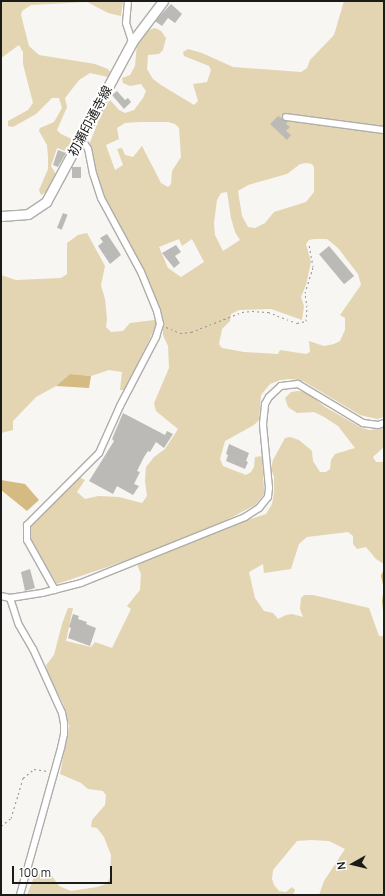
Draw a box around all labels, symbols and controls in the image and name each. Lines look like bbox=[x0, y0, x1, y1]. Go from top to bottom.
street label: 初瀬印通寺線 bbox=[65, 83, 115, 159]
north arrow bbox=[333, 844, 373, 884]
scale bar bbox=[14, 858, 114, 884]
text: N bbox=[333, 861, 349, 871]
text: 100 m bbox=[19, 864, 51, 881]

